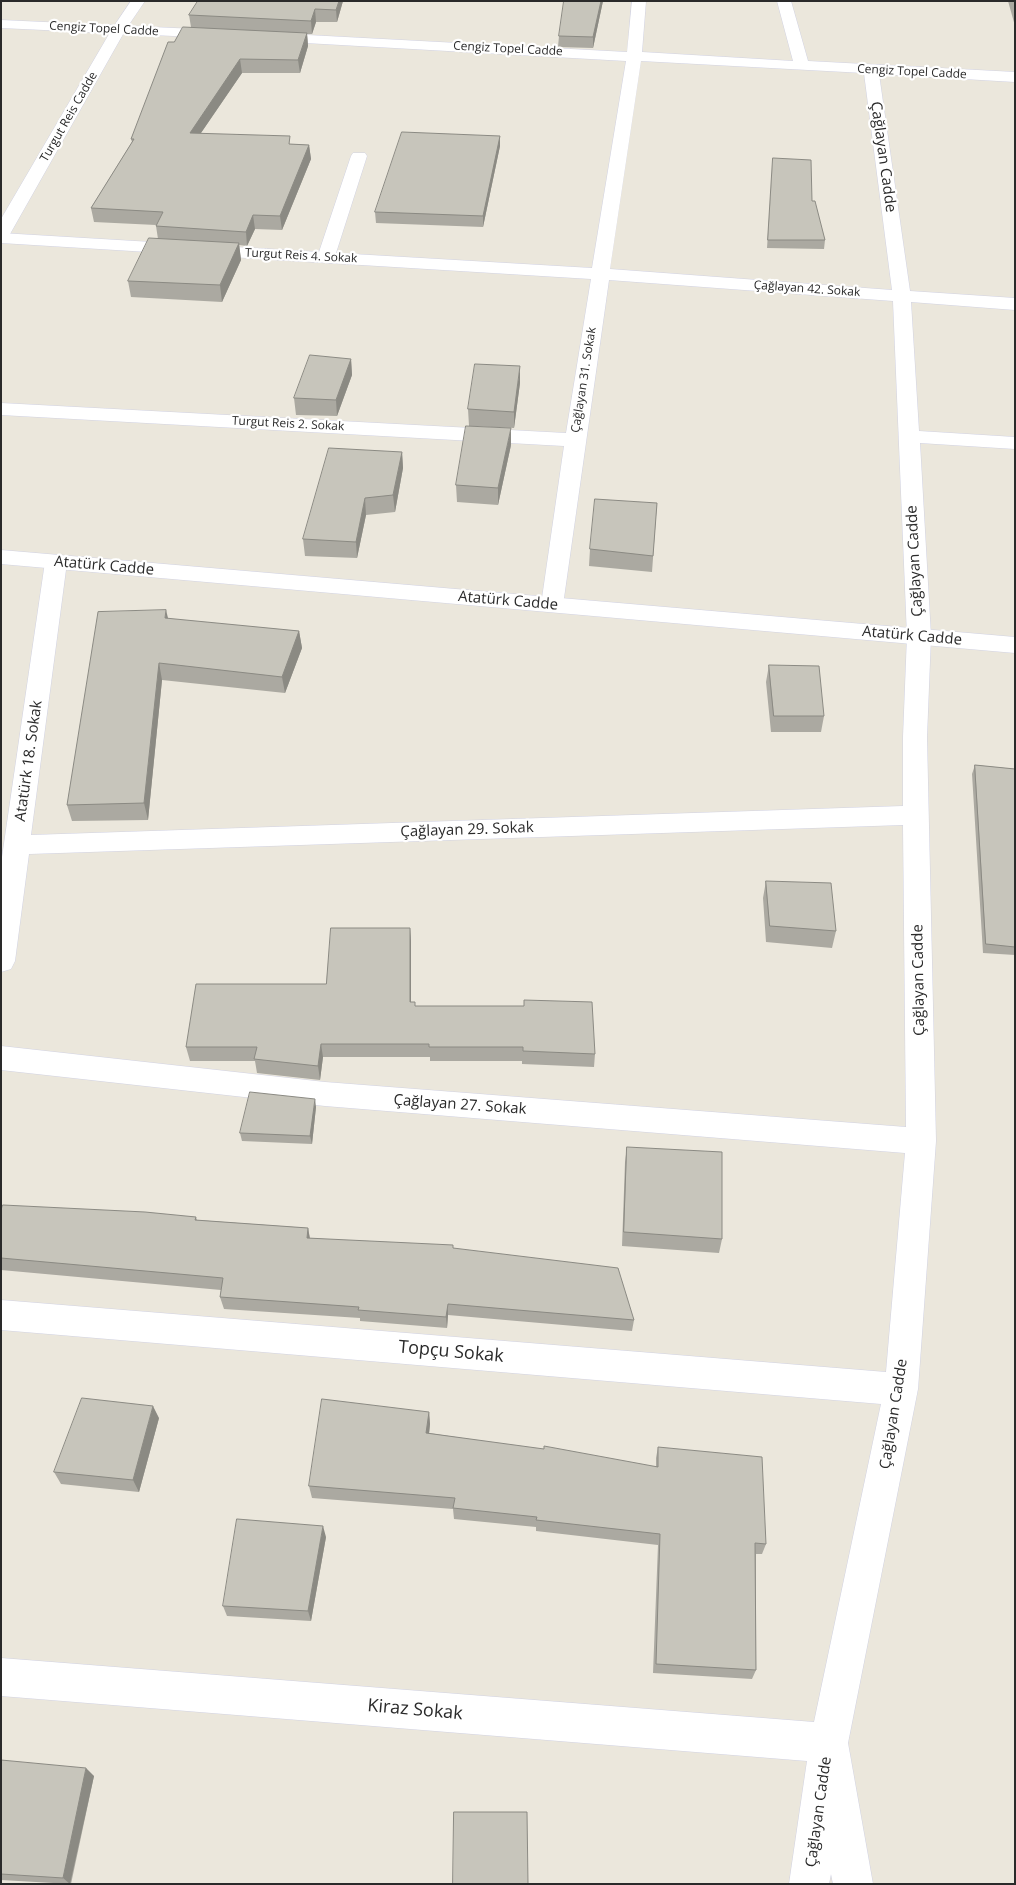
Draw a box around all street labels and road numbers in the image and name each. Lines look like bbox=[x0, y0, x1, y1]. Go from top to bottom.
street label: Cengiz Topel Cadde bbox=[49, 19, 159, 39]
street label: Cengiz Topel Cadde bbox=[453, 39, 563, 59]
street label: Cengiz Topel Cadde bbox=[857, 62, 967, 82]
street label: Turgut Reis Cadde bbox=[37, 69, 101, 165]
street label: Çağlayan Cadde bbox=[866, 101, 900, 213]
street label: Turgut Reis 4. Sokak bbox=[245, 246, 357, 266]
street label: Çağlayan 42. Sokak bbox=[753, 278, 861, 300]
street label: Çağlayan 31. Sokak bbox=[569, 326, 599, 434]
street label: Turgut Reis 2. Sokak bbox=[232, 414, 344, 434]
street label: Çağlayan Cadde bbox=[903, 505, 927, 617]
street label: Atatürk Cadde bbox=[53, 553, 155, 579]
street label: Atatürk Cadde bbox=[457, 588, 559, 614]
street label: Atatürk Cadde bbox=[861, 623, 963, 649]
street label: Atatürk 18. Sokak bbox=[12, 699, 46, 823]
street label: Çağlayan 29. Sokak bbox=[400, 819, 534, 841]
street label: Çağlayan Cadde bbox=[909, 924, 929, 1036]
street label: Çağlayan 27. Sokak bbox=[393, 1091, 527, 1119]
street label: Topçu Sokak bbox=[397, 1337, 505, 1367]
street label: Çağlayan Cadde bbox=[876, 1358, 912, 1470]
street label: Kiraz Sokak bbox=[366, 1695, 464, 1725]
street label: Çağlayan Cadde bbox=[802, 1756, 836, 1868]

